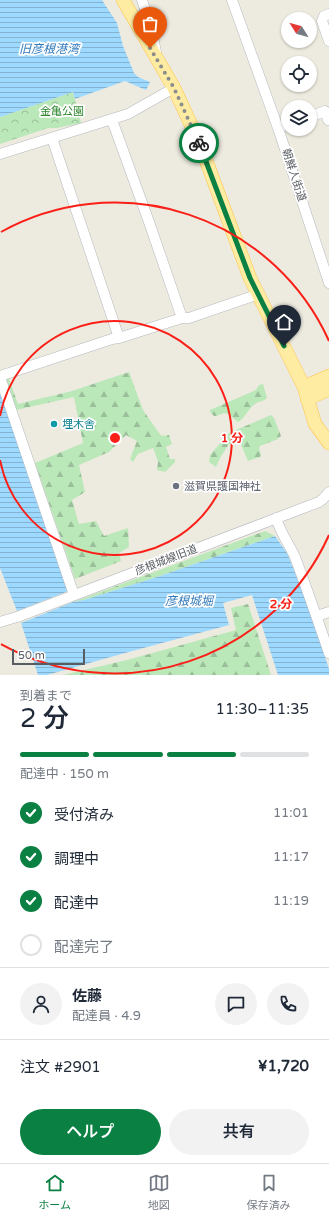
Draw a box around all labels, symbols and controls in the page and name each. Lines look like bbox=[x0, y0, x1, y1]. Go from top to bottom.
pin bbox=[133, 7.0, 167, 48]
north arrow bbox=[281, 12, 317, 48]
map controls bbox=[281, 12, 317, 136]
icon: bag bbox=[139, 13, 161, 35]
water label: 旧彦根港湾 bbox=[19, 42, 81, 56]
button: locate bbox=[281, 56, 317, 92]
button: layers bbox=[281, 100, 317, 136]
park label: 金亀公園 bbox=[40, 105, 84, 118]
courier bbox=[179, 123, 219, 163]
icon: bike bbox=[188, 132, 210, 154]
street label: 朝鮮人街道 bbox=[279, 147, 309, 203]
pin bbox=[267, 305, 301, 346]
icon: home bbox=[273, 311, 295, 333]
place label: 埋木舎 bbox=[62, 418, 95, 431]
marker: 埋木舎 bbox=[49, 419, 59, 429]
centre of rings bbox=[108, 431, 122, 445]
text: 1 分 bbox=[221, 431, 243, 445]
place label: 滋賀県護国神社 bbox=[184, 480, 261, 493]
marker: 滋賀県護国神社 bbox=[171, 481, 181, 491]
street label: 彦根城線旧道 bbox=[133, 542, 199, 578]
water label: 彦根城堀 bbox=[165, 594, 215, 608]
text: 2 分 bbox=[270, 597, 292, 611]
scale bar bbox=[12, 647, 85, 666]
text: 50 m bbox=[18, 649, 45, 662]
text: 到着まで bbox=[20, 688, 72, 704]
text: 11:30–11:35 bbox=[216, 700, 309, 718]
text: 2 分 bbox=[20, 703, 69, 734]
text: 配達中 · 150 m bbox=[20, 766, 109, 782]
icon: check bbox=[20, 802, 42, 824]
text: 11:01 bbox=[273, 805, 309, 821]
text: 受付済み bbox=[54, 806, 114, 824]
icon: check bbox=[20, 846, 42, 868]
text: 11:17 bbox=[273, 849, 309, 865]
text: 調理中 bbox=[54, 850, 99, 868]
icon: check bbox=[20, 890, 42, 912]
text: 11:19 bbox=[273, 893, 309, 909]
text: 配達中 bbox=[54, 894, 99, 912]
text: 配達完了 bbox=[54, 938, 114, 956]
button: person bbox=[20, 983, 62, 1025]
button: chat bbox=[215, 983, 257, 1025]
button: phone bbox=[267, 983, 309, 1025]
text: 佐藤 bbox=[72, 987, 102, 1005]
text: 配達員 · 4.9 bbox=[72, 1008, 141, 1024]
text: ¥1,720 bbox=[258, 1057, 309, 1075]
text: 注文 #2901 bbox=[20, 1058, 101, 1076]
button: ヘルプ bbox=[20, 1109, 161, 1155]
button: 共有 bbox=[169, 1109, 309, 1155]
tab: ホーム bbox=[38, 1172, 71, 1212]
tab: 地図 bbox=[148, 1172, 170, 1212]
tab: 保存済み bbox=[247, 1172, 291, 1212]

